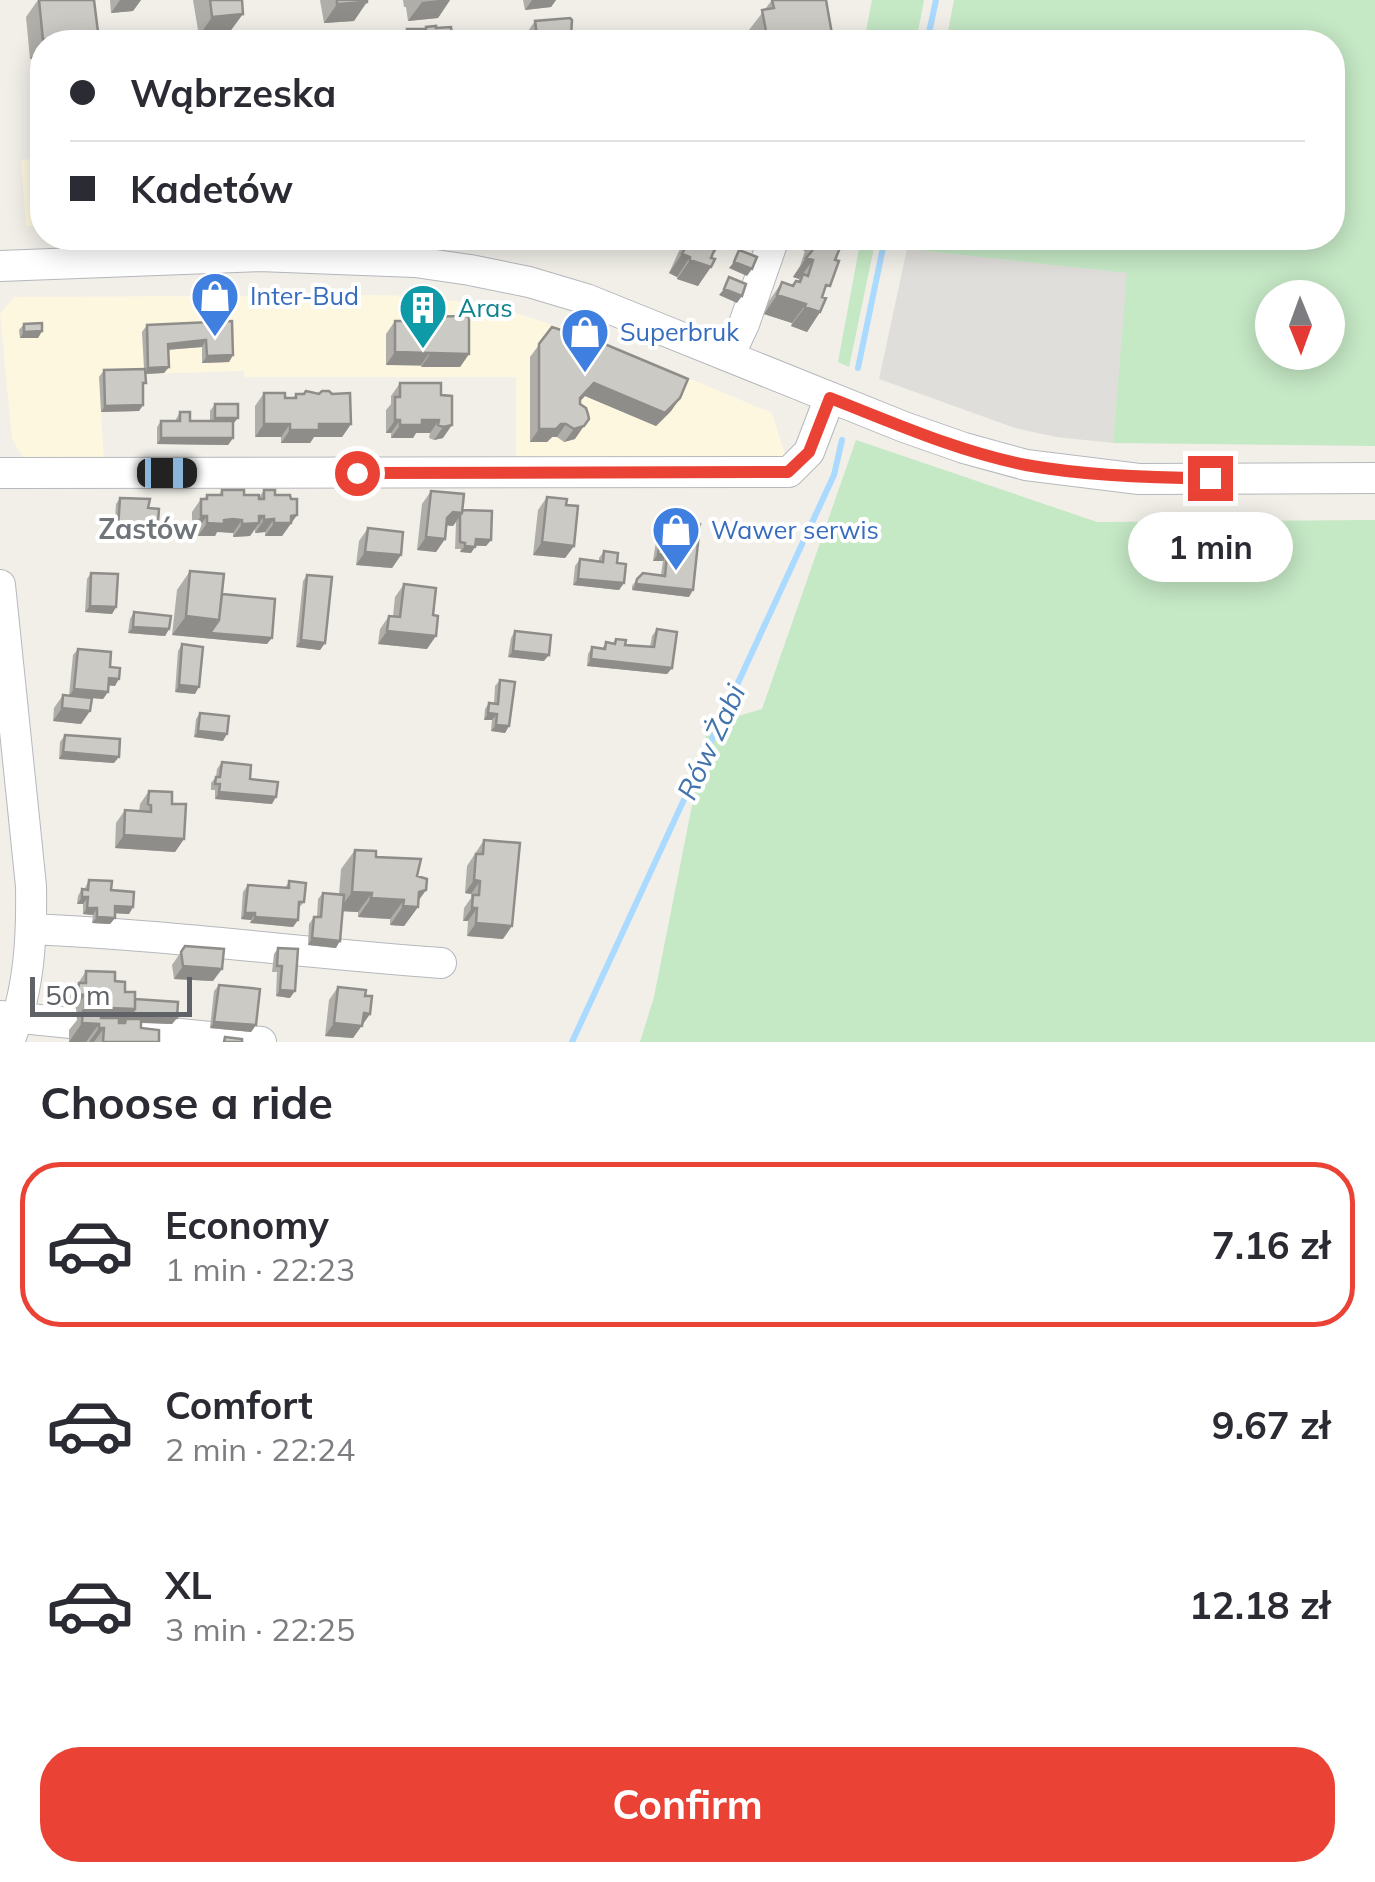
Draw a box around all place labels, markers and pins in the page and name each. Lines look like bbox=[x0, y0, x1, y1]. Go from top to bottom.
shop icon: Inter-Bud bbox=[189, 270, 241, 338]
place label: Inter-Bud bbox=[250, 280, 359, 311]
building icon: Aras bbox=[397, 282, 449, 350]
place label: Aras bbox=[458, 292, 513, 323]
shop icon: Superbruk bbox=[559, 306, 611, 374]
place label: Superbruk bbox=[620, 316, 740, 347]
shop icon: Wawer serwis bbox=[650, 504, 702, 572]
place label: Wawer serwis bbox=[711, 514, 879, 545]

